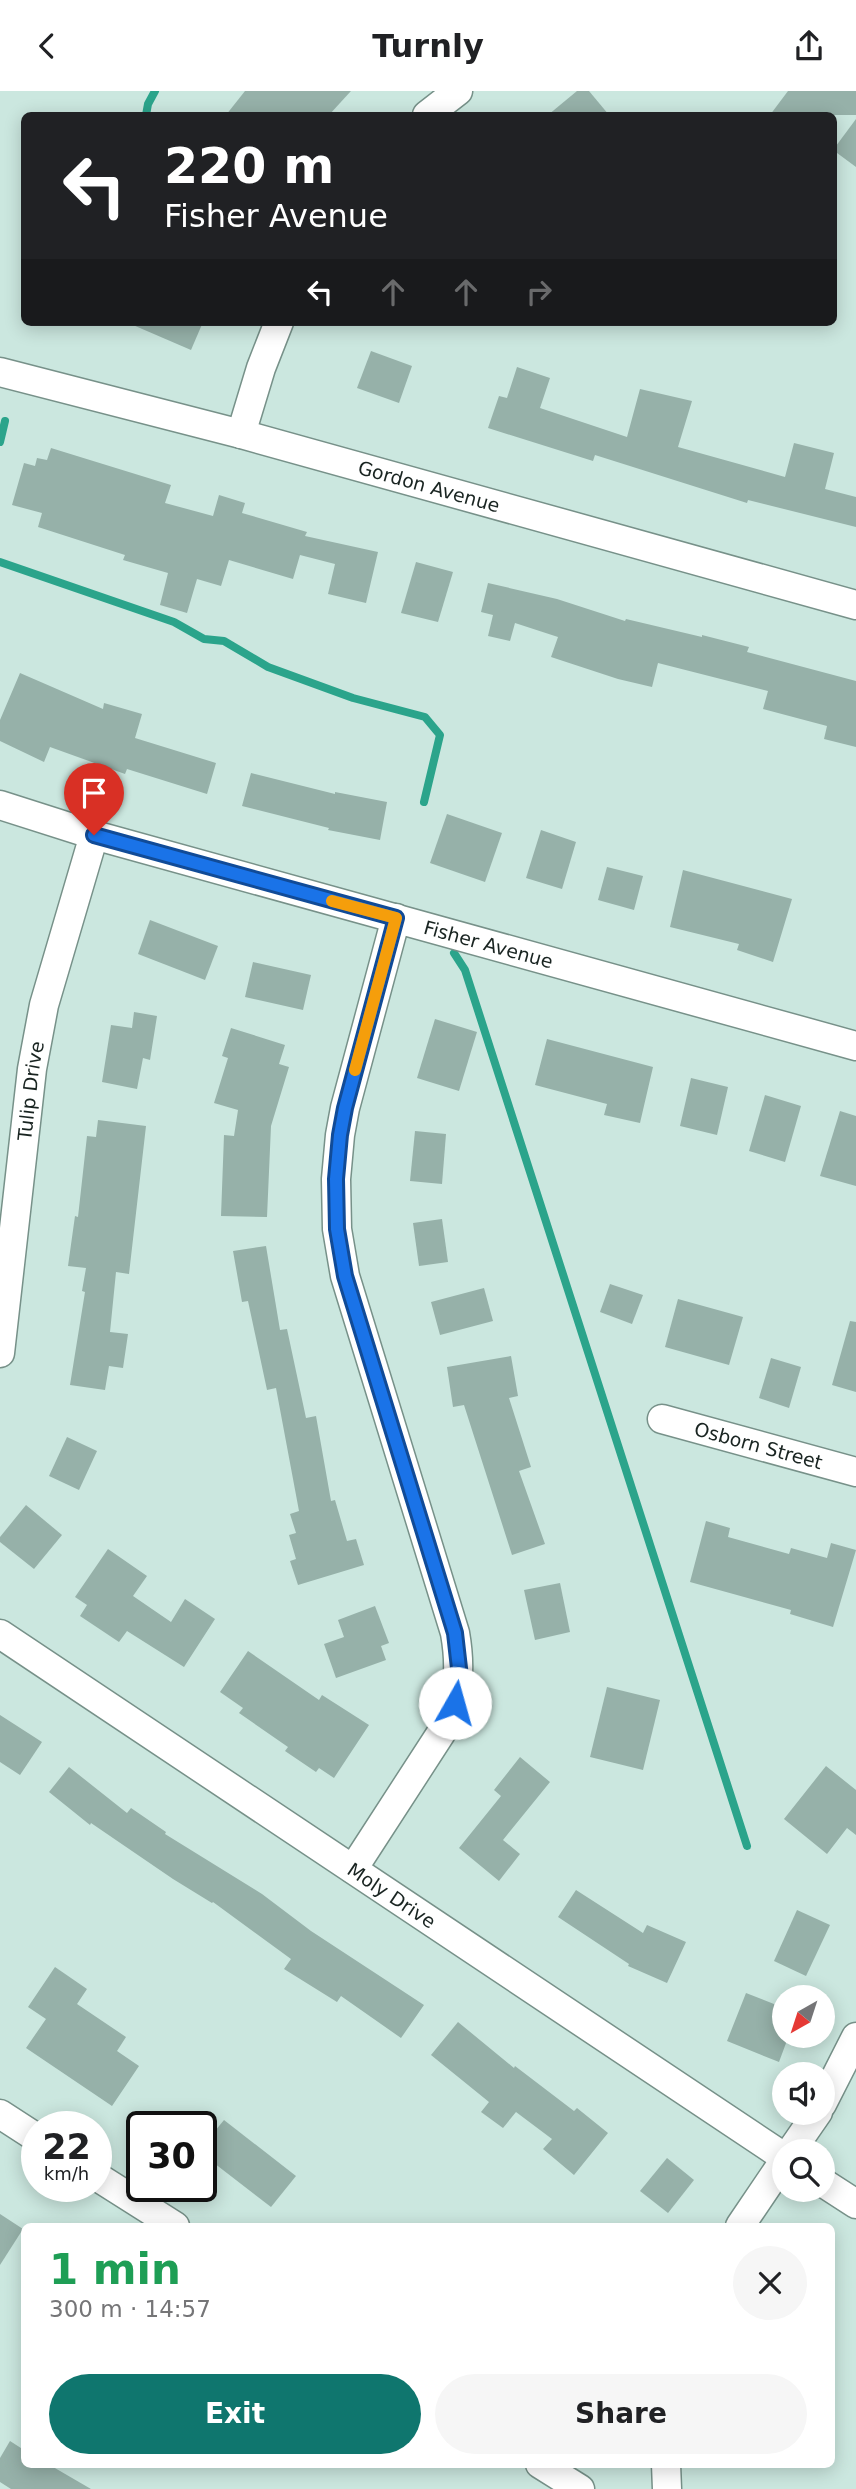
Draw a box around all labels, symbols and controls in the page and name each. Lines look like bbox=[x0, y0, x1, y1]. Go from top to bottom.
icon: back bbox=[28, 27, 66, 65]
text: Turnly bbox=[372, 27, 484, 65]
icon: share bbox=[790, 27, 828, 65]
text: 220 m bbox=[164, 138, 334, 195]
icon: left bbox=[49, 140, 140, 231]
text: Fisher Avenue bbox=[164, 197, 388, 235]
icon: left bbox=[301, 273, 339, 311]
icon: ahead bbox=[374, 273, 412, 311]
icon: ahead bbox=[447, 273, 485, 311]
icon: right bbox=[520, 273, 558, 311]
street label: Gordon Avenue bbox=[356, 456, 502, 516]
pin bbox=[64, 763, 124, 835]
icon: arrive bbox=[75, 774, 113, 812]
street label: Fisher Avenue bbox=[421, 916, 556, 973]
street label: Tulip Drive bbox=[13, 1039, 48, 1143]
street label: Osborn Street bbox=[692, 1417, 825, 1473]
position arrow bbox=[418, 1666, 492, 1740]
street label: Moly Drive bbox=[344, 1858, 440, 1933]
north arrow bbox=[772, 1985, 835, 2047]
map controls bbox=[772, 1985, 835, 2202]
button: sound bbox=[772, 2062, 835, 2125]
speed limit sign: 30 bbox=[126, 2111, 217, 2202]
text: 22 bbox=[42, 2127, 91, 2167]
button: search bbox=[772, 2139, 835, 2202]
text: km/h bbox=[44, 2163, 89, 2184]
text: 1 min bbox=[49, 2245, 181, 2294]
button: close bbox=[733, 2246, 807, 2320]
text: 300 m · 14:57 bbox=[49, 2296, 211, 2322]
button: Exit bbox=[49, 2374, 421, 2454]
button: Share bbox=[435, 2374, 807, 2454]

